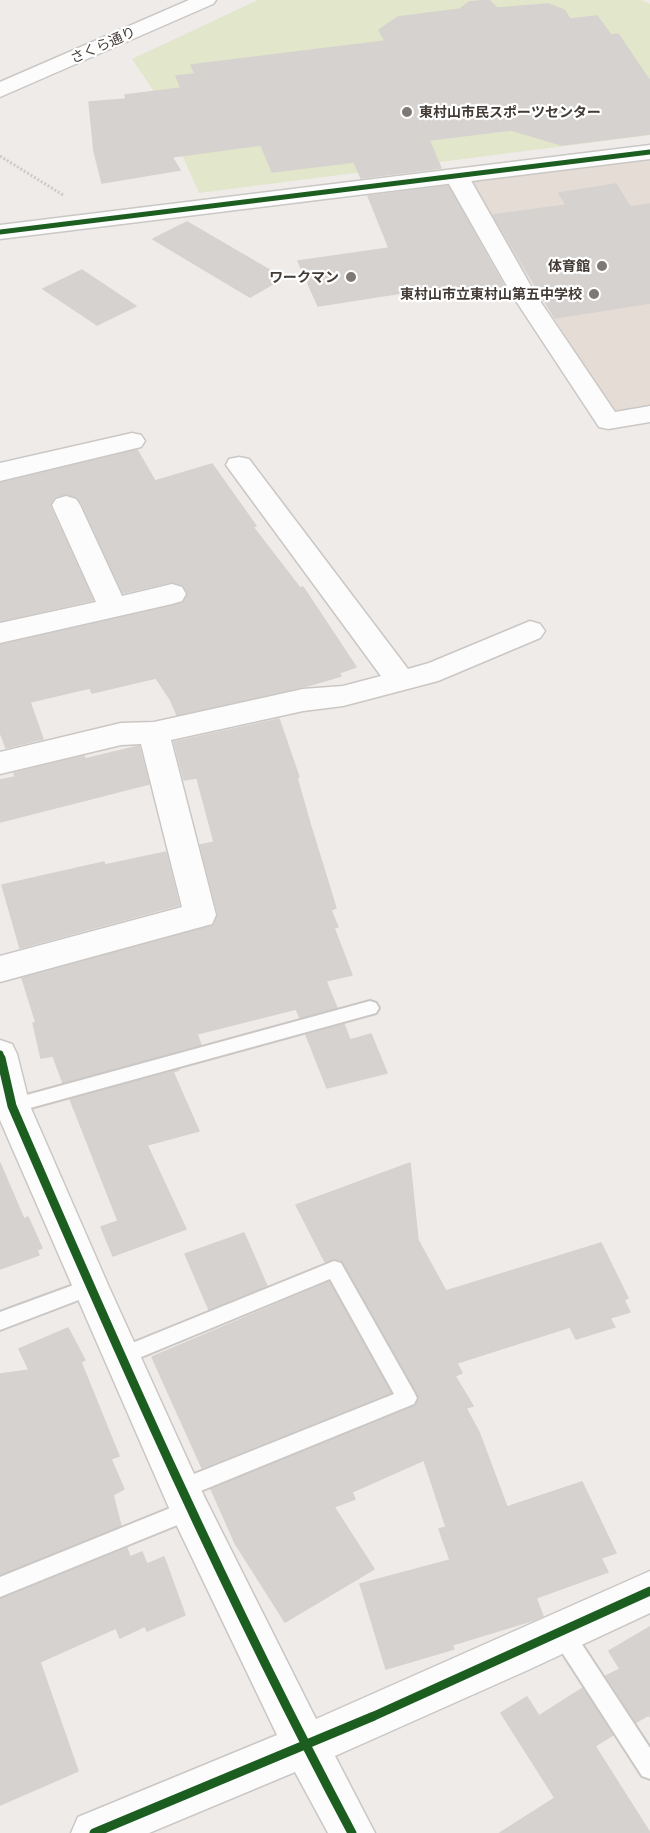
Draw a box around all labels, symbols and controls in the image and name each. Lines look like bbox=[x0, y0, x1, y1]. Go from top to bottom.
street label: さくら通り bbox=[68, 23, 138, 67]
place label: 東村山市民スポーツセンター bbox=[419, 104, 601, 120]
marker: 東村山市民スポーツセンター bbox=[400, 105, 414, 119]
place label: 体育館 bbox=[548, 258, 590, 274]
marker: 体育館 bbox=[595, 259, 609, 273]
place label: ワークマン bbox=[269, 269, 339, 285]
marker: ワークマン bbox=[344, 270, 358, 284]
place label: 東村山市立東村山第五中学校 bbox=[400, 286, 582, 302]
marker: 東村山市立東村山第五中学校 bbox=[587, 287, 601, 301]

